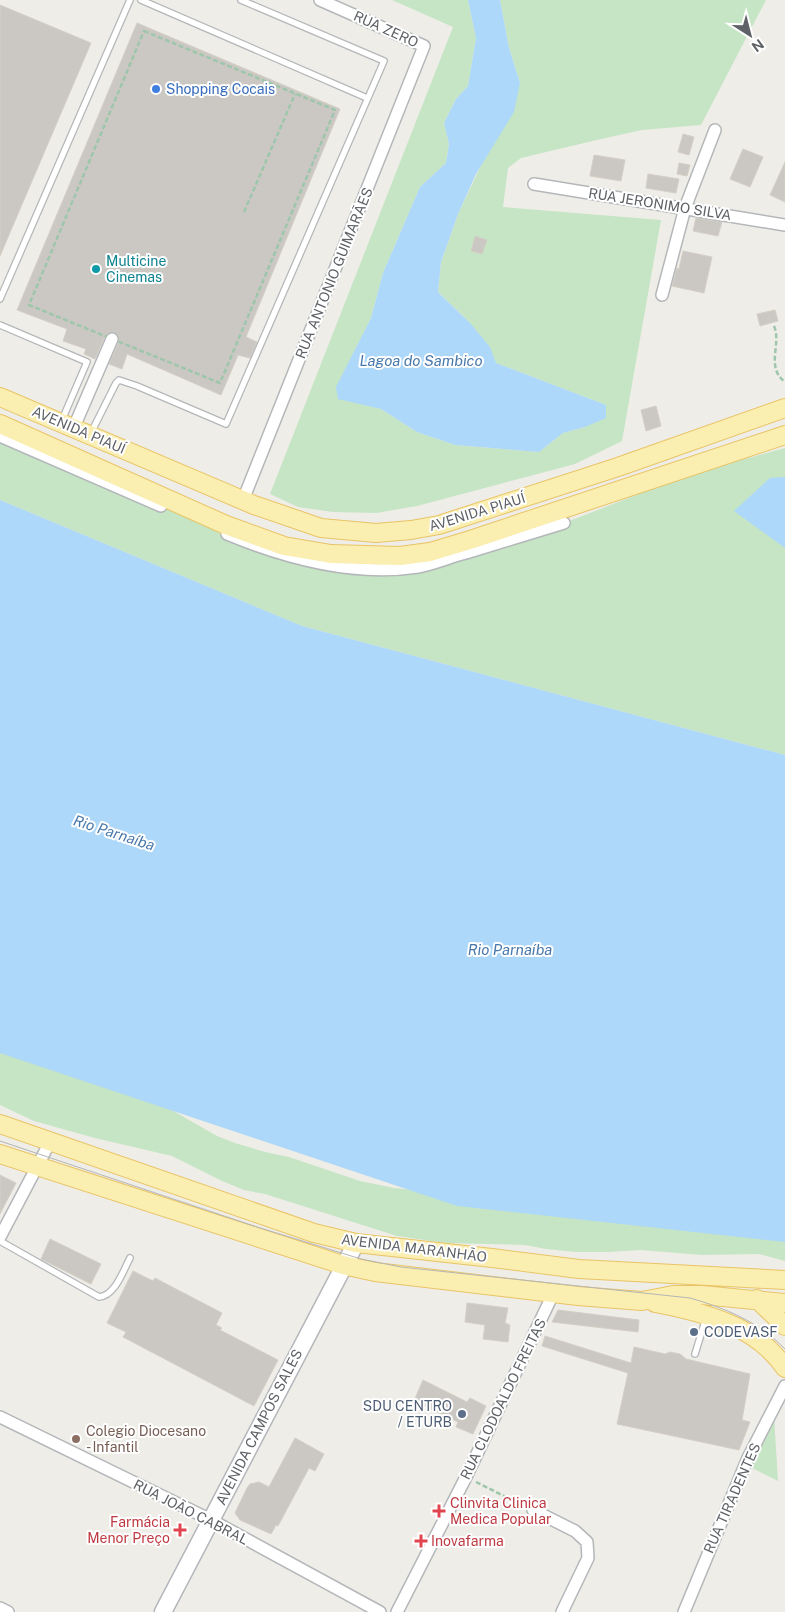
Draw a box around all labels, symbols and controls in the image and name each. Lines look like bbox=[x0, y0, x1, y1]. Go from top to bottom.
street label: RUA ZERO bbox=[351, 8, 421, 50]
north arrow bbox=[725, 10, 775, 60]
text: N bbox=[749, 36, 767, 55]
place label: Shopping Cocais bbox=[166, 81, 275, 97]
marker: Shopping Cocais bbox=[150, 83, 162, 95]
street label: RUA ANTONIO GUIMARÃES bbox=[291, 185, 376, 361]
street label: RUA JERONIMO SILVA bbox=[587, 185, 733, 223]
place label: Multicine Cinemas bbox=[106, 253, 166, 285]
marker: Multicine Cinemas bbox=[90, 263, 102, 275]
water label: Lagoa do Sambico bbox=[359, 352, 483, 369]
street label: AVENIDA PIAUÍ bbox=[30, 402, 129, 457]
street label: AVENIDA PIAUÍ bbox=[427, 489, 528, 534]
water label: Rio Parnaíba bbox=[71, 811, 157, 854]
water label: Rio Parnaíba bbox=[468, 941, 552, 958]
street label: AVENIDA MARANHÃO bbox=[340, 1230, 488, 1265]
street label: RUA CLODOALDO FREITAS bbox=[457, 1316, 549, 1482]
place label: CODEVASF bbox=[704, 1324, 778, 1340]
marker: CODEVASF bbox=[688, 1326, 700, 1338]
street label: AVENIDA CAMPOS SALES bbox=[213, 1346, 305, 1508]
place label: SDU CENTRO / ETURB bbox=[363, 1398, 452, 1430]
marker: SDU CENTRO / ETURB bbox=[456, 1408, 468, 1420]
place label: Colegio Diocesano - Infantil bbox=[86, 1423, 206, 1455]
marker: Colegio Diocesano - Infantil bbox=[70, 1433, 82, 1445]
street label: RUA TIRADENTES bbox=[700, 1440, 764, 1556]
street label: RUA JOÃO CABRAL bbox=[131, 1475, 252, 1548]
place label: Clinvita Clinica Medica Popular bbox=[450, 1495, 551, 1527]
marker: Clinvita Clinica Medica Popular bbox=[432, 1504, 446, 1518]
place label: Farmácia Menor Preço bbox=[87, 1514, 170, 1546]
marker: Farmácia Menor Preço bbox=[174, 1524, 186, 1536]
place label: Inovafarma bbox=[431, 1533, 504, 1549]
marker: Inovafarma bbox=[415, 1535, 427, 1547]

